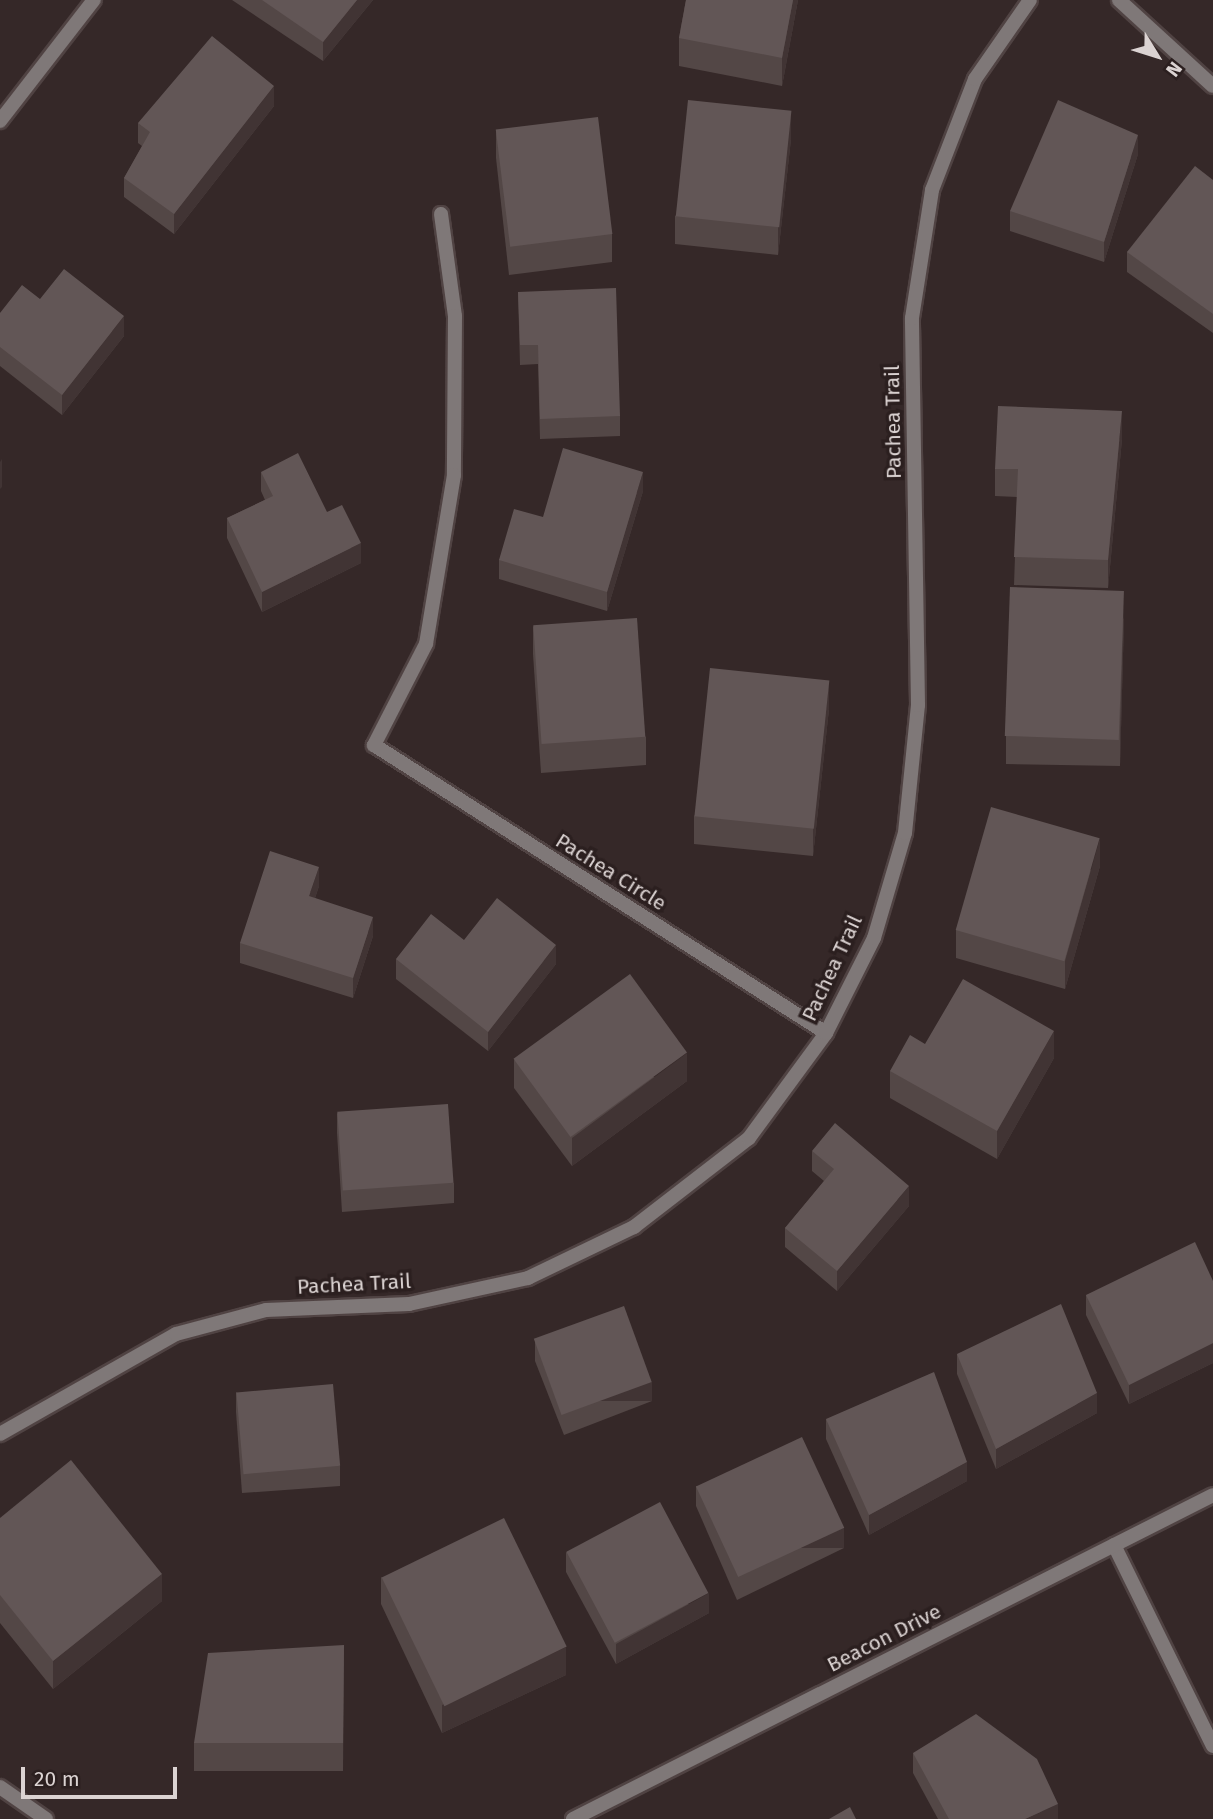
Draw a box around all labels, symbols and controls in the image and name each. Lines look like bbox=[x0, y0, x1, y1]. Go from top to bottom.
north arrow bbox=[1122, 21, 1192, 91]
text: N bbox=[1161, 57, 1187, 81]
street label: Pachea Trail bbox=[879, 365, 907, 479]
street label: Pachea Circle bbox=[551, 828, 671, 916]
street label: Pachea Trail bbox=[796, 911, 868, 1025]
street label: Pachea Trail bbox=[296, 1268, 412, 1300]
street label: Beacon Drive bbox=[823, 1599, 945, 1677]
scale bar bbox=[24, 1752, 180, 1796]
text: 20 m bbox=[34, 1766, 80, 1792]

